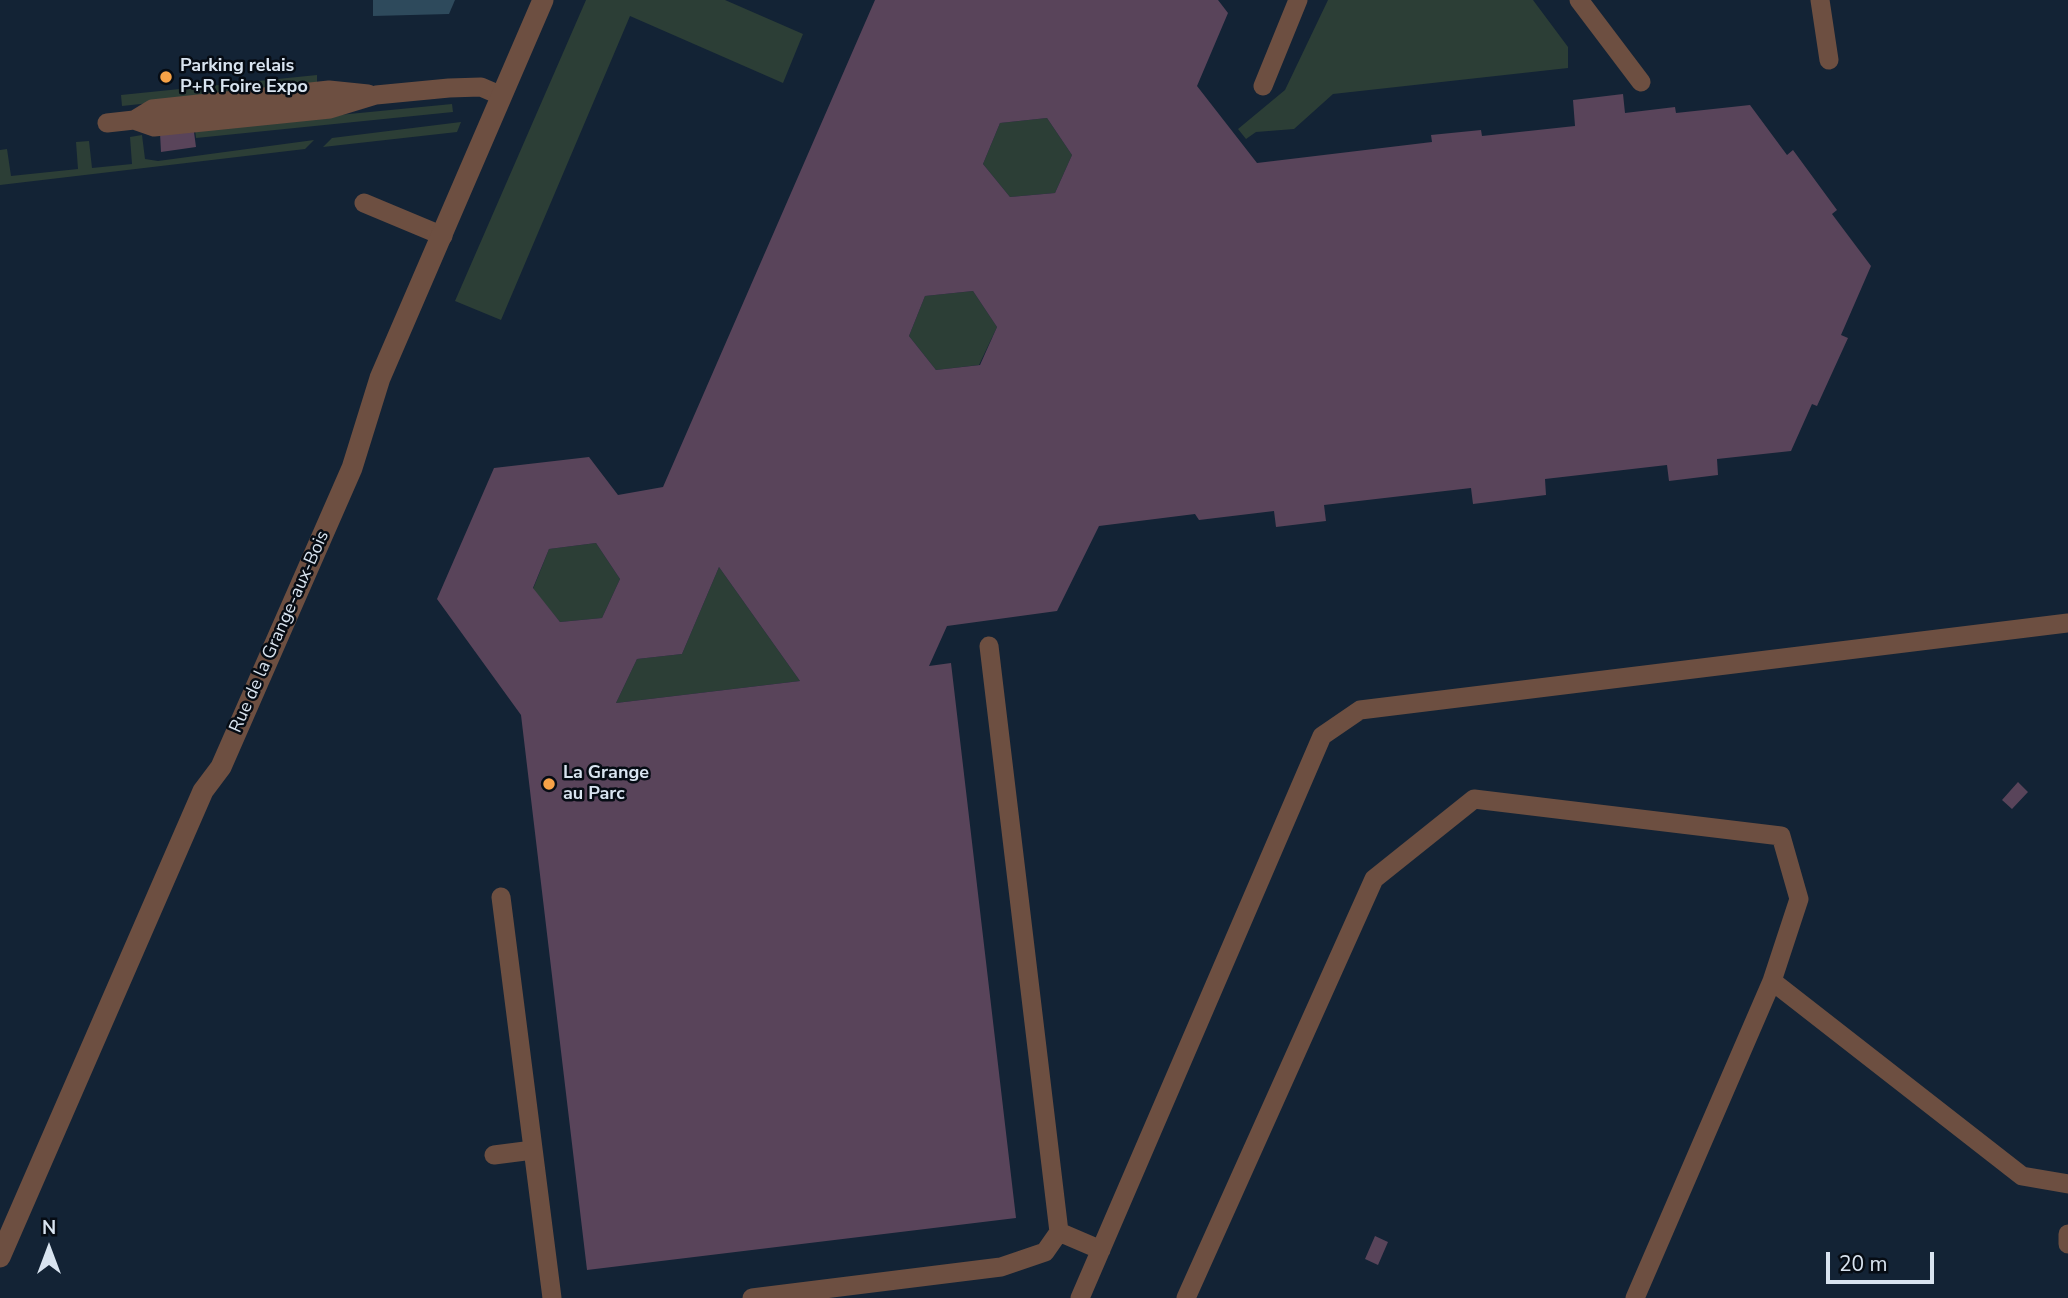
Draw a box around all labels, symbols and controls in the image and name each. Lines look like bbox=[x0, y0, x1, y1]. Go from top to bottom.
place label: Parking relais P+R Foire Expo bbox=[180, 56, 308, 98]
marker: Parking relais P+R Foire Expo bbox=[158, 69, 174, 85]
street label: Rue de la Grange-aux-Bois bbox=[226, 528, 334, 736]
place label: La Grange au Parc bbox=[563, 763, 649, 806]
marker: La Grange au Parc bbox=[541, 776, 557, 792]
north arrow bbox=[14, 1214, 84, 1284]
text: N bbox=[42, 1215, 56, 1241]
scale bar bbox=[1830, 1238, 1938, 1282]
text: 20 m bbox=[1839, 1250, 1888, 1278]

